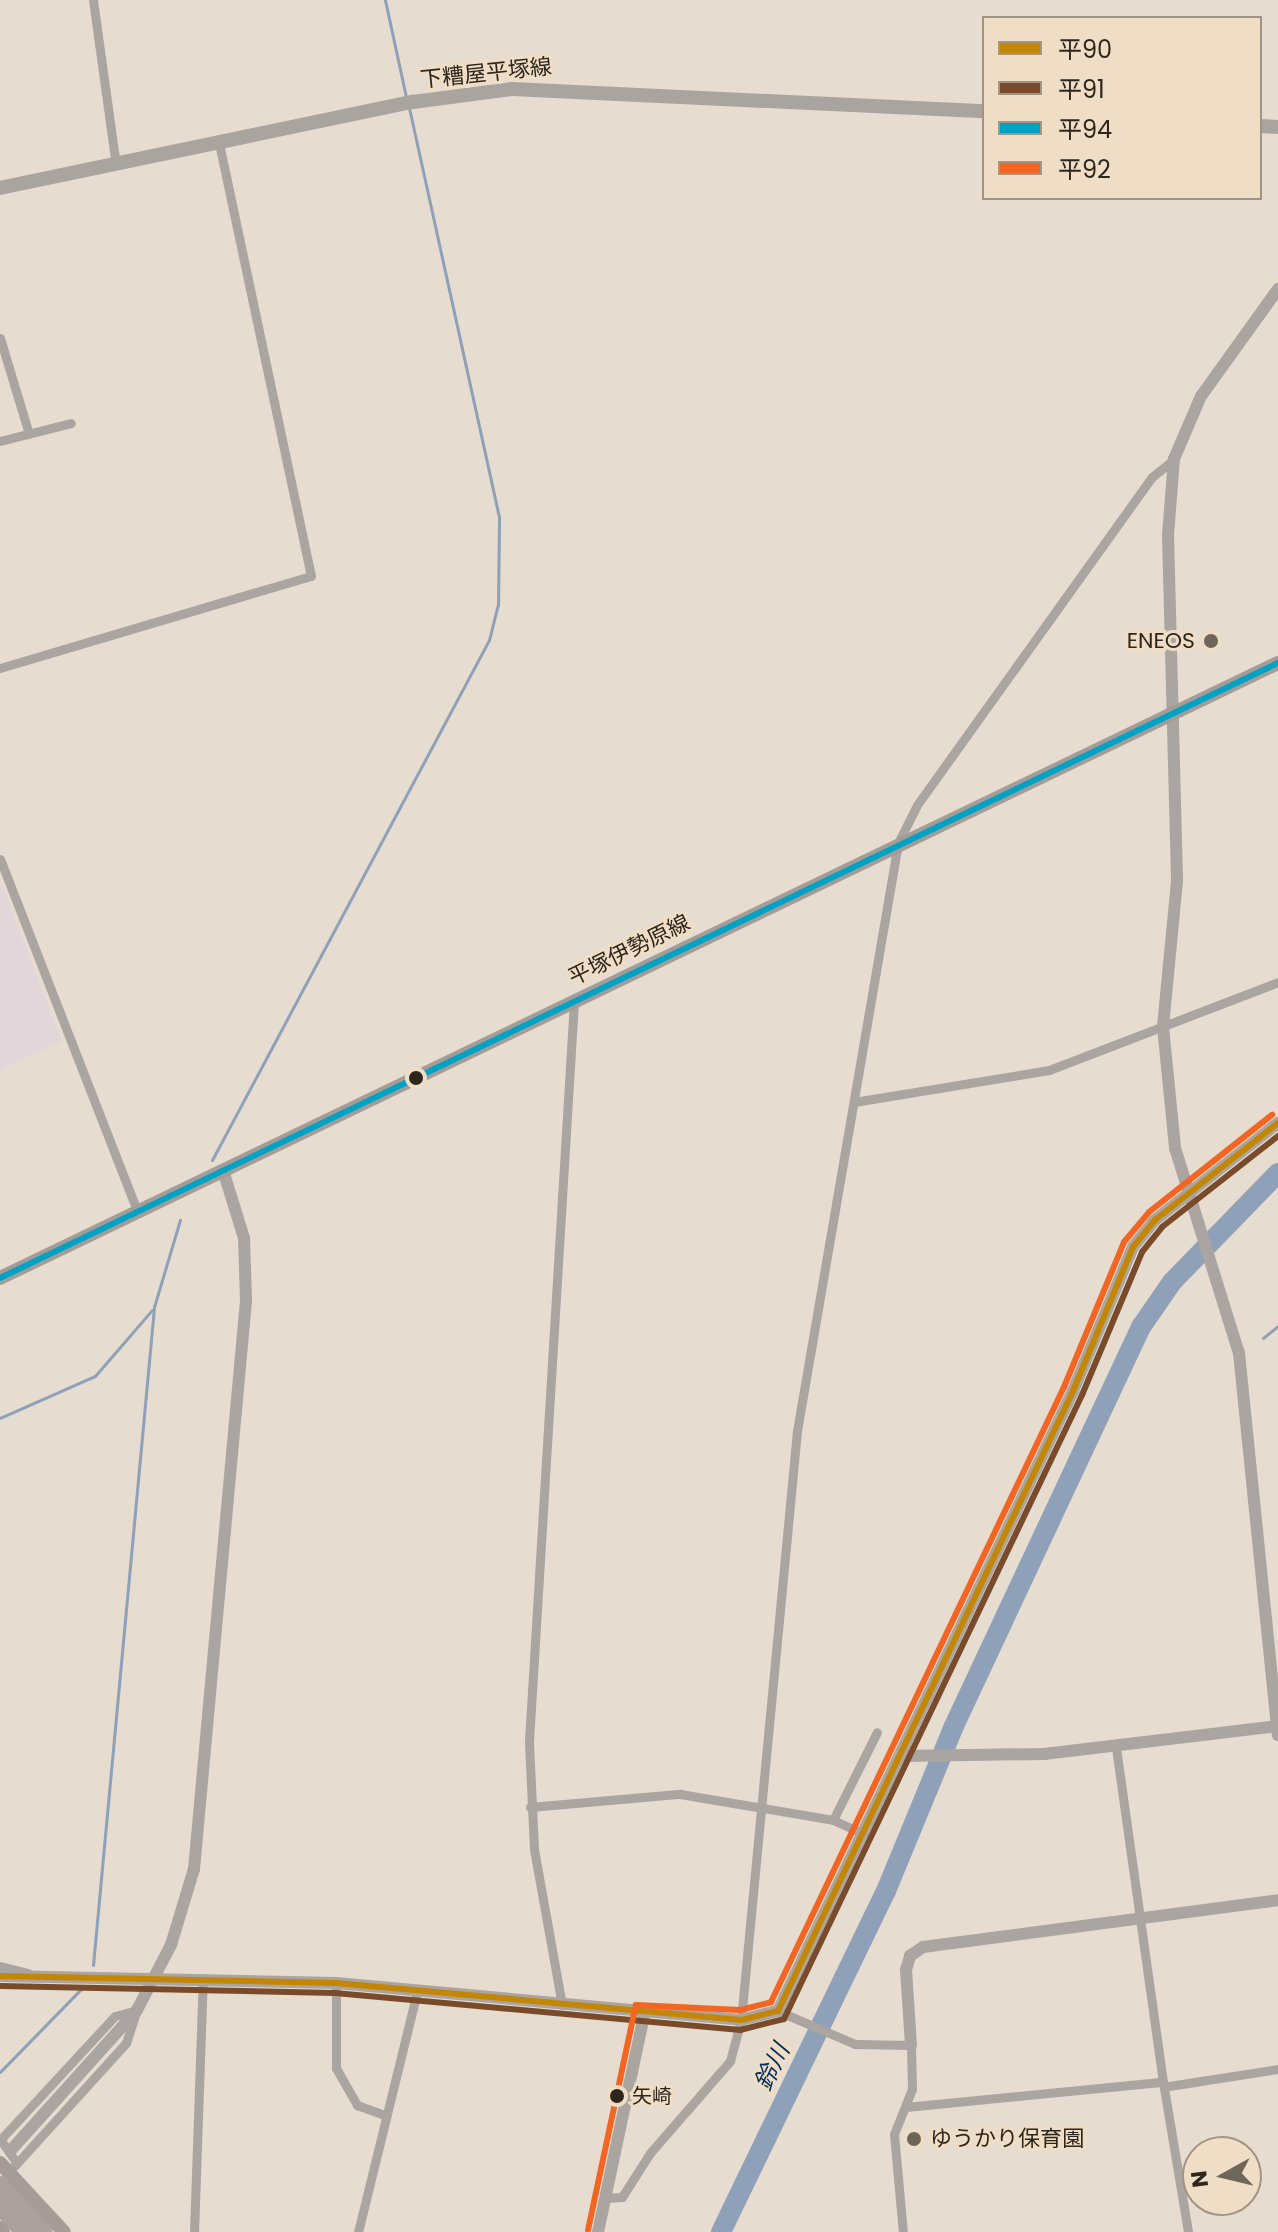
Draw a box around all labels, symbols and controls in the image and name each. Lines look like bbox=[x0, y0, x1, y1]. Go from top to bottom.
legend bbox=[982, 16, 1262, 200]
text: 平90 bbox=[1058, 33, 1112, 66]
street label: 下糟屋平塚線 bbox=[419, 53, 553, 93]
text: 平91 bbox=[1058, 73, 1105, 106]
text: 平94 bbox=[1058, 113, 1112, 146]
text: 平92 bbox=[1058, 153, 1111, 186]
place label: ENEOS bbox=[1127, 628, 1195, 654]
marker: ENEOS bbox=[1202, 632, 1220, 650]
street label: 平塚伊勢原線 bbox=[564, 909, 694, 991]
unlabelled marker bbox=[408, 1070, 424, 1086]
water label: 鈴川 bbox=[749, 2039, 795, 2095]
place label: 矢崎 bbox=[632, 2084, 672, 2108]
marker: 矢崎 bbox=[609, 2088, 625, 2104]
place label: ゆうかり保育園 bbox=[930, 2126, 1084, 2152]
marker: ゆうかり保育園 bbox=[905, 2130, 923, 2148]
north arrow bbox=[1182, 2136, 1262, 2216]
text: N bbox=[1183, 2169, 1216, 2189]

